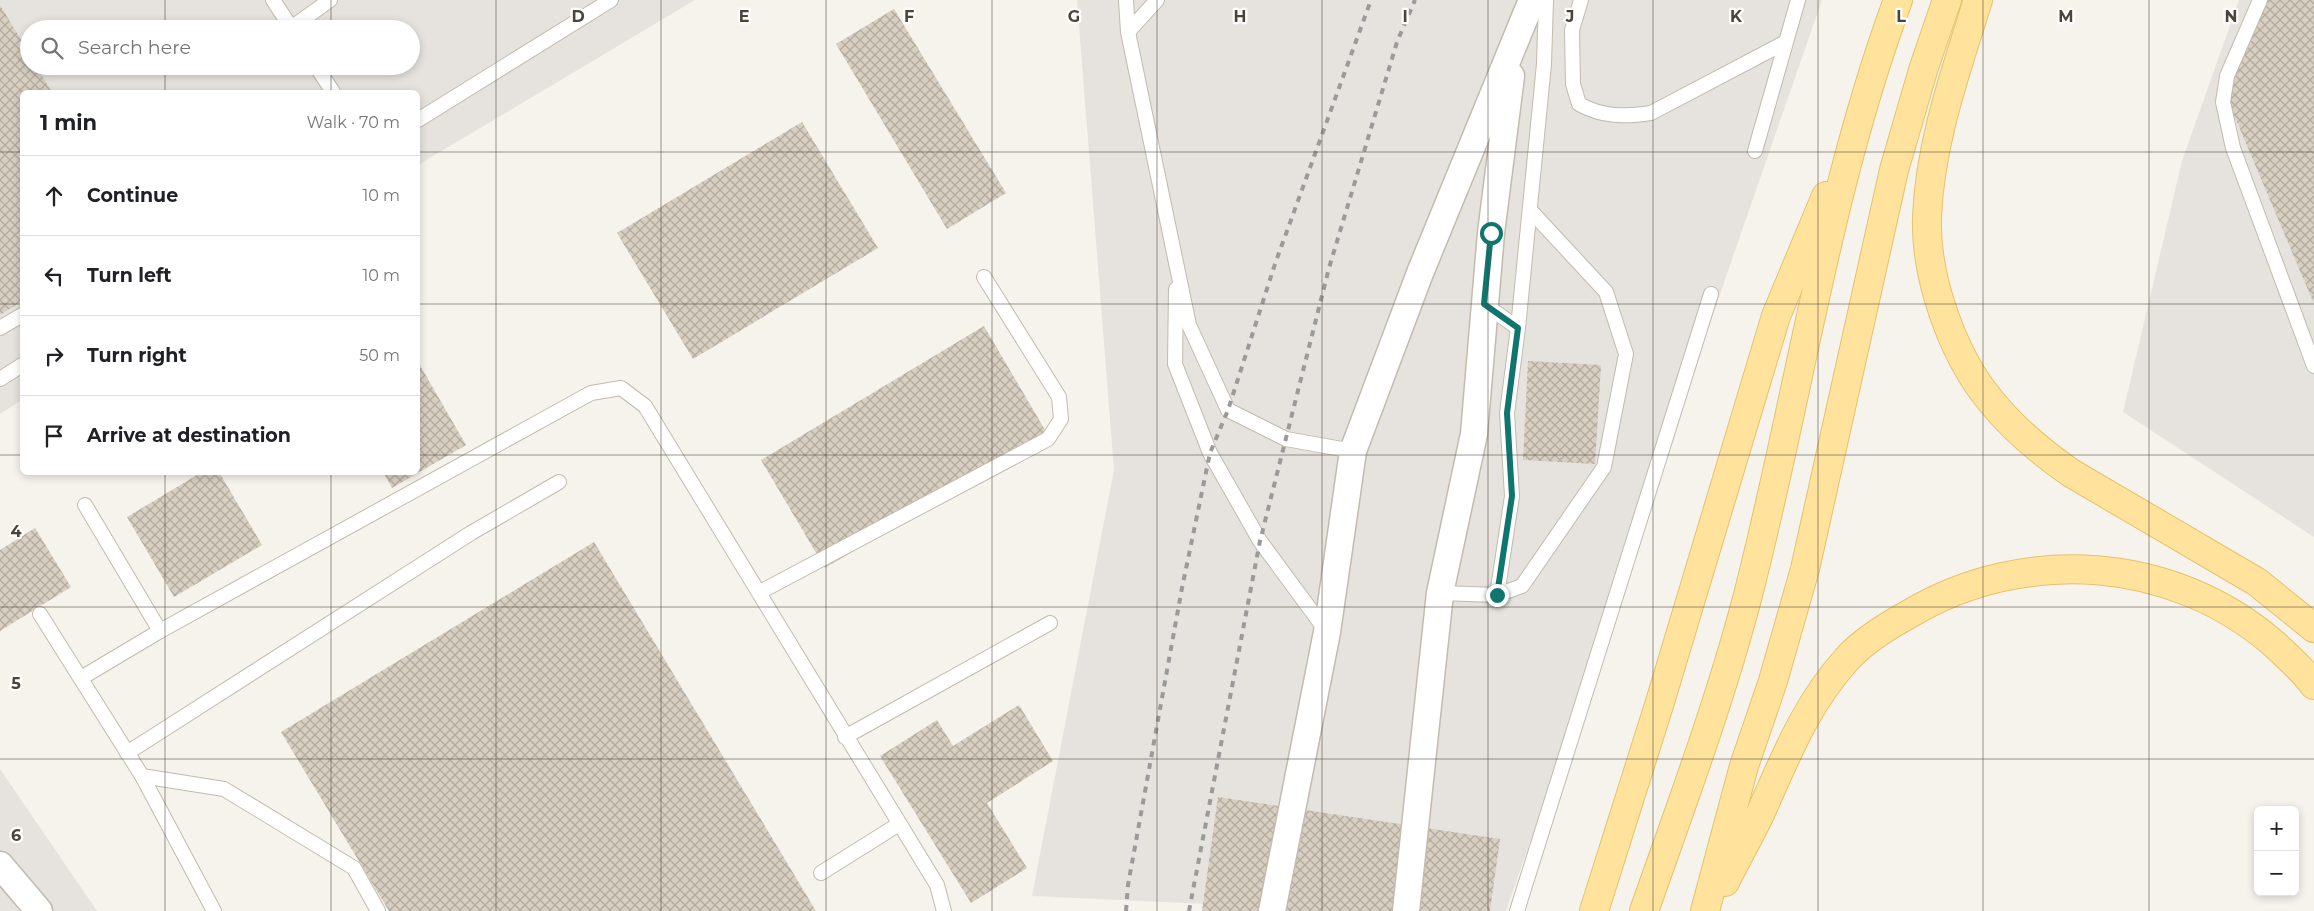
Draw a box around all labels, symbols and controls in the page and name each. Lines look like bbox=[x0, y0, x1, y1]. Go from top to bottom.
text: D bbox=[571, 7, 585, 26]
text: E bbox=[739, 7, 749, 26]
text: F bbox=[904, 7, 914, 26]
text: G bbox=[1068, 7, 1080, 26]
text: H bbox=[1234, 7, 1246, 26]
text: I bbox=[1402, 7, 1408, 26]
text: J bbox=[1565, 7, 1574, 26]
text: K bbox=[1730, 7, 1743, 26]
text: L bbox=[1896, 7, 1906, 26]
text: M bbox=[2058, 7, 2074, 26]
text: N bbox=[2225, 7, 2237, 26]
search box bbox=[20, 20, 420, 75]
icon: search bbox=[38, 34, 66, 62]
text: Search here bbox=[78, 36, 191, 59]
text: 1 min bbox=[40, 110, 97, 135]
text: Walk · 70 m bbox=[307, 113, 400, 132]
icon: ahead bbox=[40, 182, 68, 210]
text: Continue bbox=[87, 184, 178, 207]
text: 10 m bbox=[362, 186, 400, 205]
route start bbox=[1480, 222, 1503, 245]
icon: left bbox=[40, 262, 68, 290]
text: Turn left bbox=[87, 264, 172, 287]
text: 10 m bbox=[362, 266, 400, 285]
icon: right bbox=[40, 342, 68, 370]
text: Turn right bbox=[87, 344, 187, 367]
text: 50 m bbox=[359, 346, 400, 365]
icon: arrive bbox=[40, 422, 68, 450]
text: Arrive at destination bbox=[87, 424, 291, 447]
text: 4 bbox=[10, 522, 22, 541]
route end bbox=[1486, 584, 1509, 607]
text: 5 bbox=[11, 674, 21, 693]
map controls bbox=[2254, 806, 2299, 896]
button: + bbox=[2254, 806, 2299, 851]
text: 6 bbox=[11, 826, 21, 845]
button: − bbox=[2254, 851, 2299, 896]

